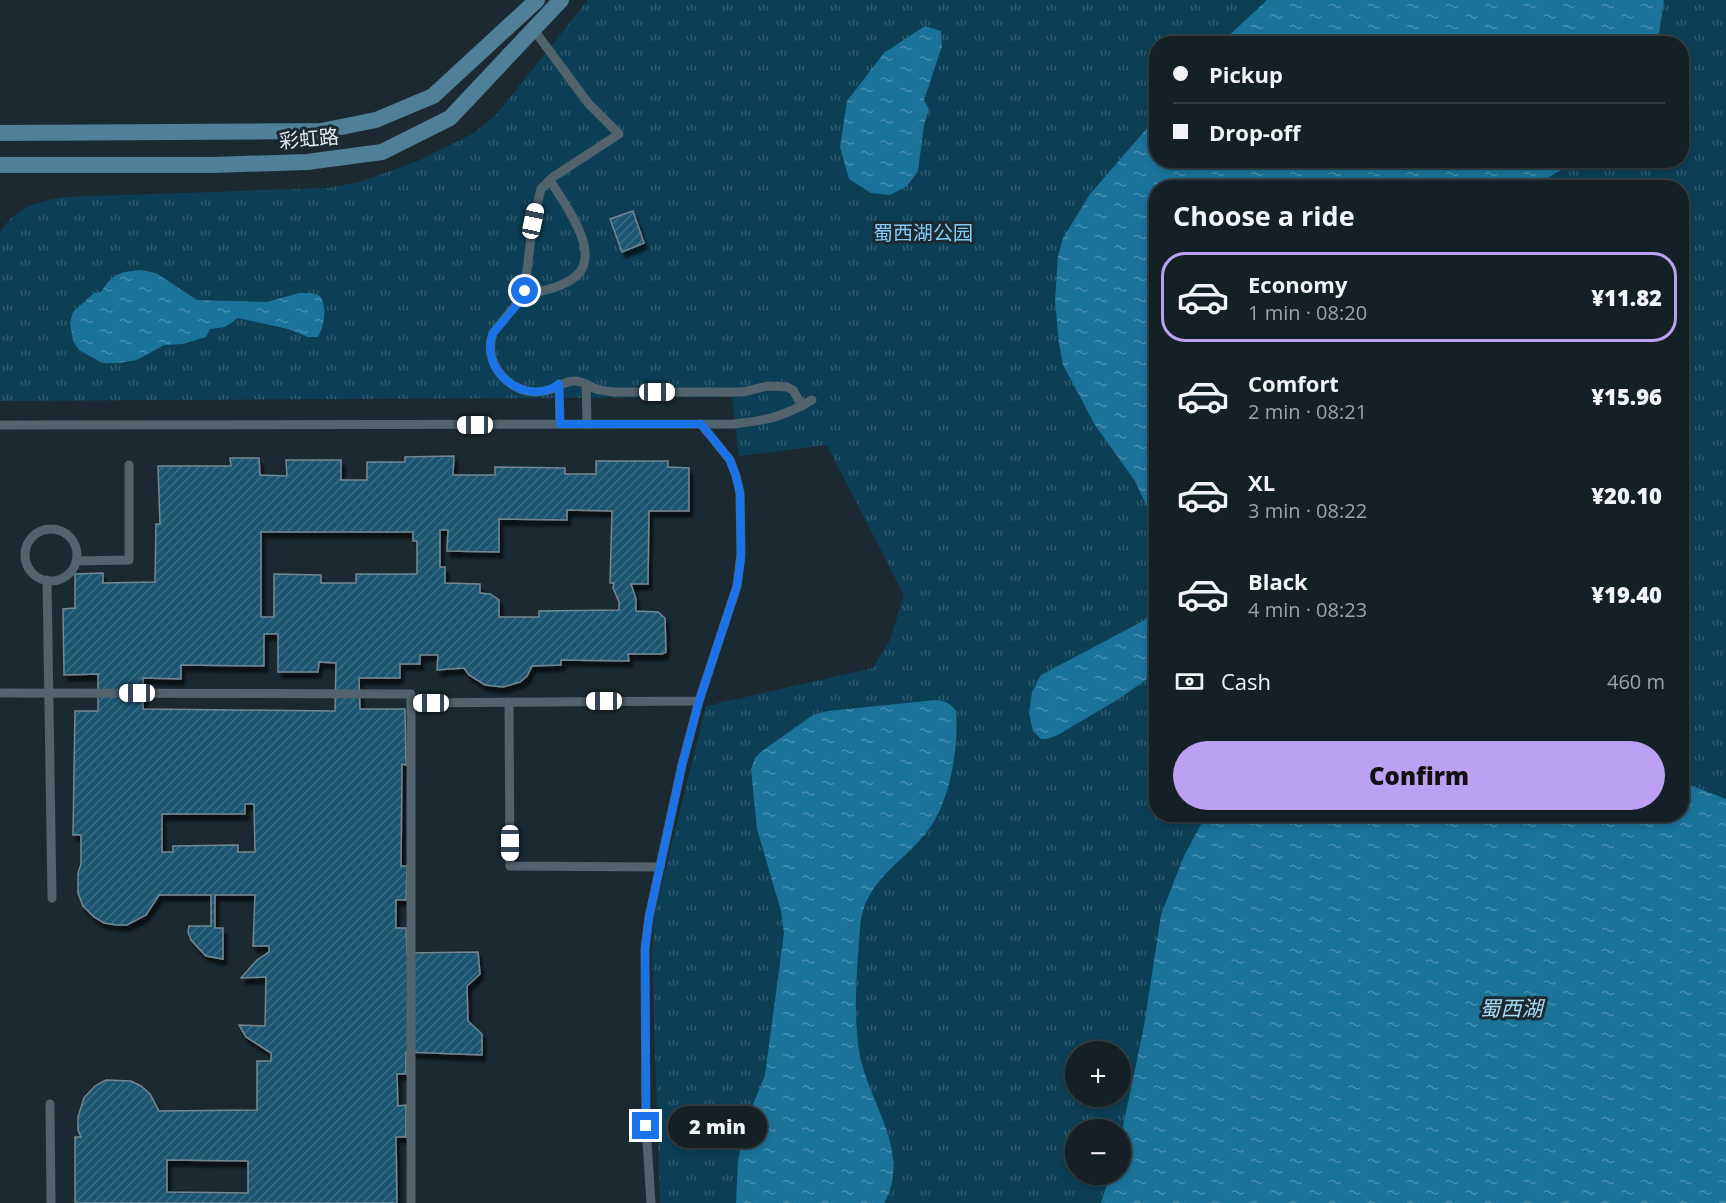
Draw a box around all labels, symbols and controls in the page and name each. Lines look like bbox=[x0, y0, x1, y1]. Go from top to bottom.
text: Pickup bbox=[1209, 59, 1283, 89]
text: Drop-off bbox=[1209, 117, 1301, 147]
street label: 彩虹路 bbox=[278, 122, 340, 155]
text: Choose a ride bbox=[1173, 197, 1355, 234]
car bbox=[520, 202, 546, 240]
park label: 蜀西湖公园 bbox=[873, 219, 973, 246]
text: Economy bbox=[1248, 269, 1347, 299]
icon: car bbox=[1176, 270, 1230, 324]
route start bbox=[511, 277, 538, 304]
text: ¥11.82 bbox=[1591, 282, 1662, 312]
text: 1 min · 08:20 bbox=[1248, 299, 1367, 326]
text: Comfort bbox=[1248, 368, 1339, 398]
icon: car bbox=[1176, 369, 1230, 423]
text: ¥15.96 bbox=[1591, 381, 1662, 411]
car bbox=[639, 383, 675, 401]
text: 2 min · 08:21 bbox=[1248, 398, 1367, 425]
car bbox=[457, 416, 493, 434]
text: XL bbox=[1248, 467, 1275, 497]
icon: car bbox=[1176, 468, 1230, 522]
text: ¥20.10 bbox=[1591, 480, 1662, 510]
text: 3 min · 08:22 bbox=[1248, 497, 1367, 524]
text: Black bbox=[1248, 566, 1308, 596]
icon: car bbox=[1176, 567, 1230, 621]
text: ¥19.40 bbox=[1591, 579, 1662, 609]
text: 4 min · 08:23 bbox=[1248, 596, 1367, 623]
icon: cash bbox=[1173, 665, 1206, 698]
text: Cash bbox=[1221, 666, 1271, 696]
text: 460 m bbox=[1607, 668, 1665, 695]
car bbox=[119, 684, 155, 702]
car bbox=[586, 692, 622, 710]
car bbox=[413, 694, 449, 712]
button: Confirm bbox=[1173, 741, 1665, 810]
car bbox=[501, 825, 519, 861]
water label: 蜀西湖 bbox=[1480, 994, 1545, 1022]
map controls bbox=[1065, 1041, 1131, 1185]
button: + bbox=[1065, 1041, 1131, 1107]
callout: 2 min bbox=[667, 1105, 766, 1147]
route end bbox=[632, 1112, 659, 1139]
text: 2 min bbox=[689, 1113, 746, 1140]
button: − bbox=[1065, 1119, 1131, 1185]

